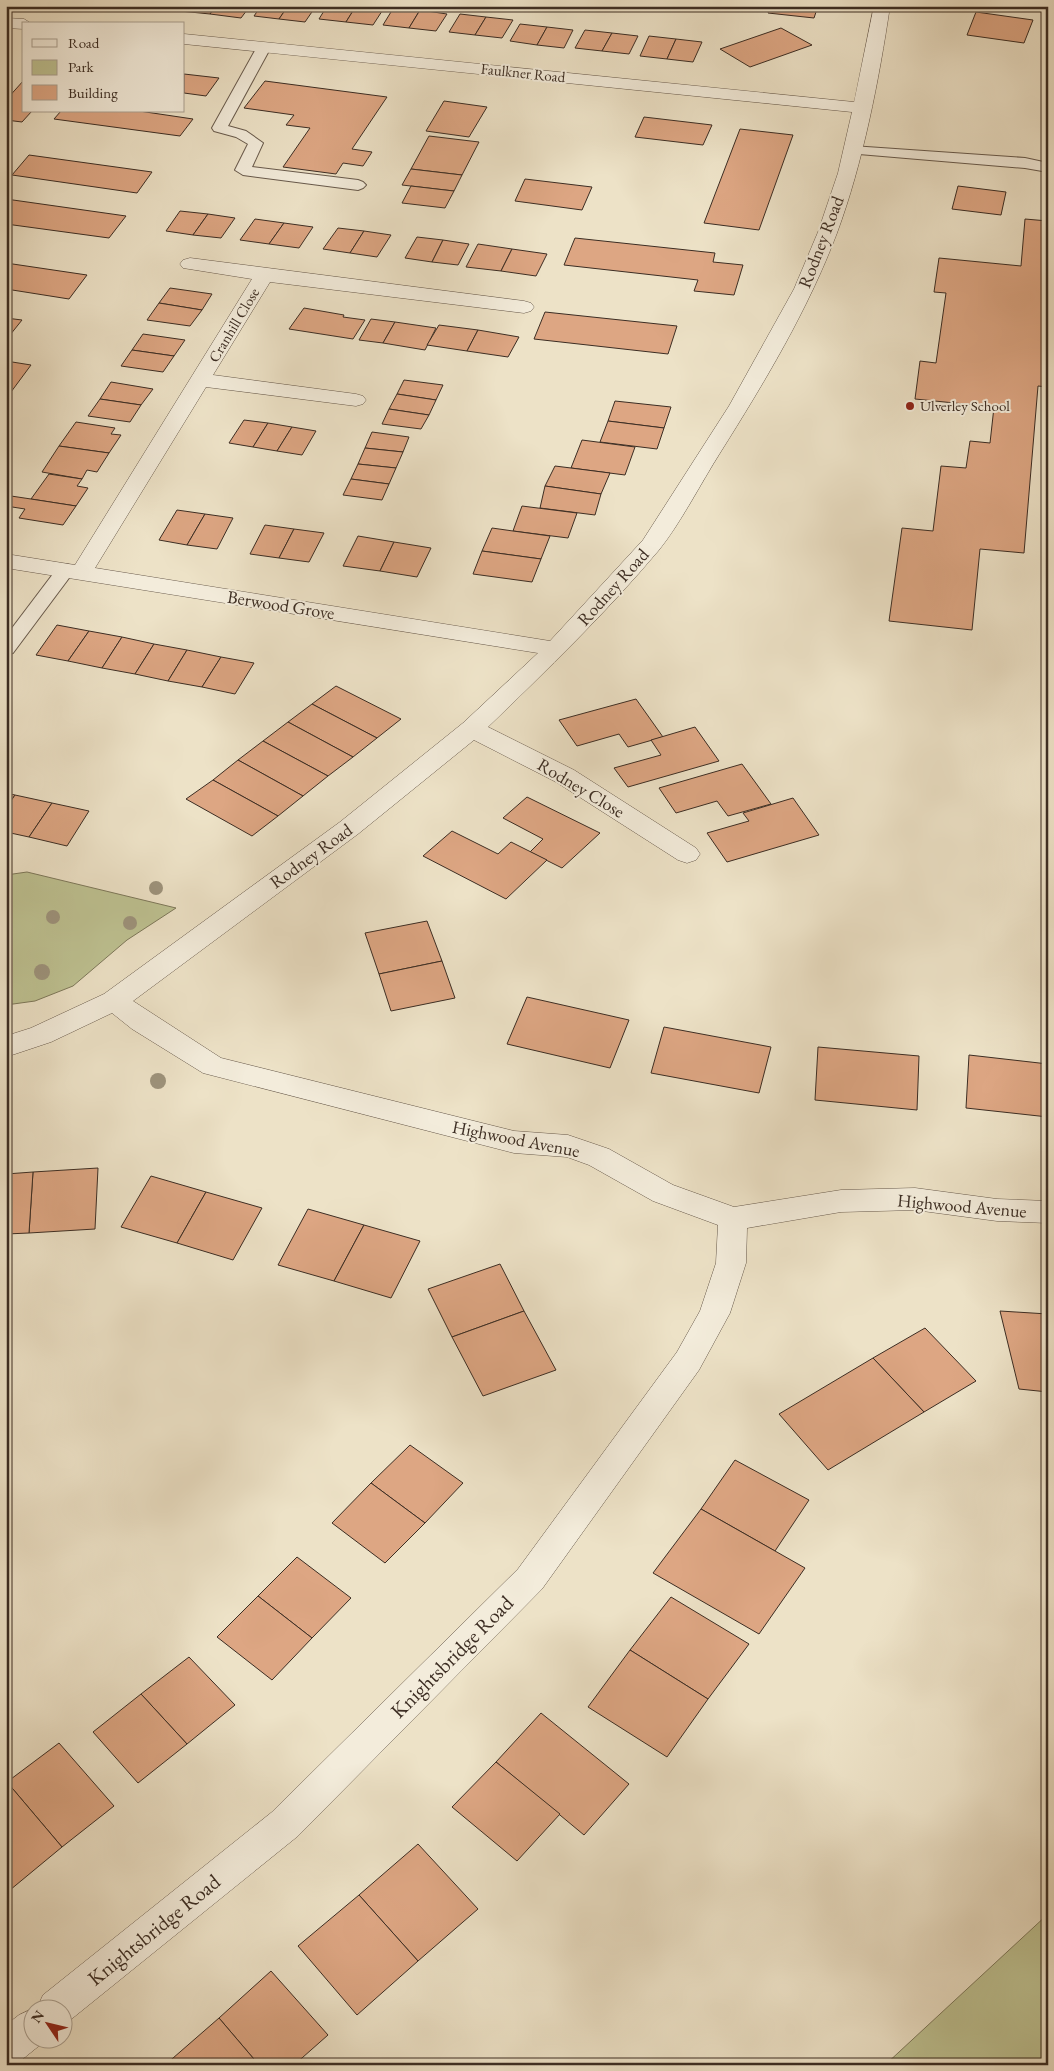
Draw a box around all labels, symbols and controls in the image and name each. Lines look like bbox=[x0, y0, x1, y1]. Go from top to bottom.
legend bbox=[22, 22, 185, 112]
text: Road bbox=[68, 33, 100, 52]
text: Park bbox=[68, 57, 95, 76]
street label: Faulkner Road bbox=[480, 59, 567, 86]
text: Building bbox=[68, 83, 118, 102]
street label: Rodney Road bbox=[792, 192, 849, 291]
street label: Cranhill Close bbox=[204, 284, 263, 365]
place label: Ulverley School bbox=[920, 396, 1010, 415]
marker: Ulverley School bbox=[904, 400, 916, 412]
street label: Rodney Road bbox=[572, 542, 654, 630]
street label: Berwood Grove bbox=[226, 585, 336, 624]
street label: Rodney Close bbox=[533, 753, 629, 823]
street label: Rodney Road bbox=[265, 817, 357, 893]
street label: Highwood Avenue bbox=[450, 1115, 582, 1162]
street label: Highwood Avenue bbox=[896, 1188, 1028, 1223]
street label: Knightsbridge Road bbox=[384, 1589, 519, 1724]
street label: Knightsbridge Road bbox=[82, 1868, 226, 1991]
north arrow bbox=[22, 1998, 72, 2048]
text: N bbox=[27, 2006, 48, 2026]

